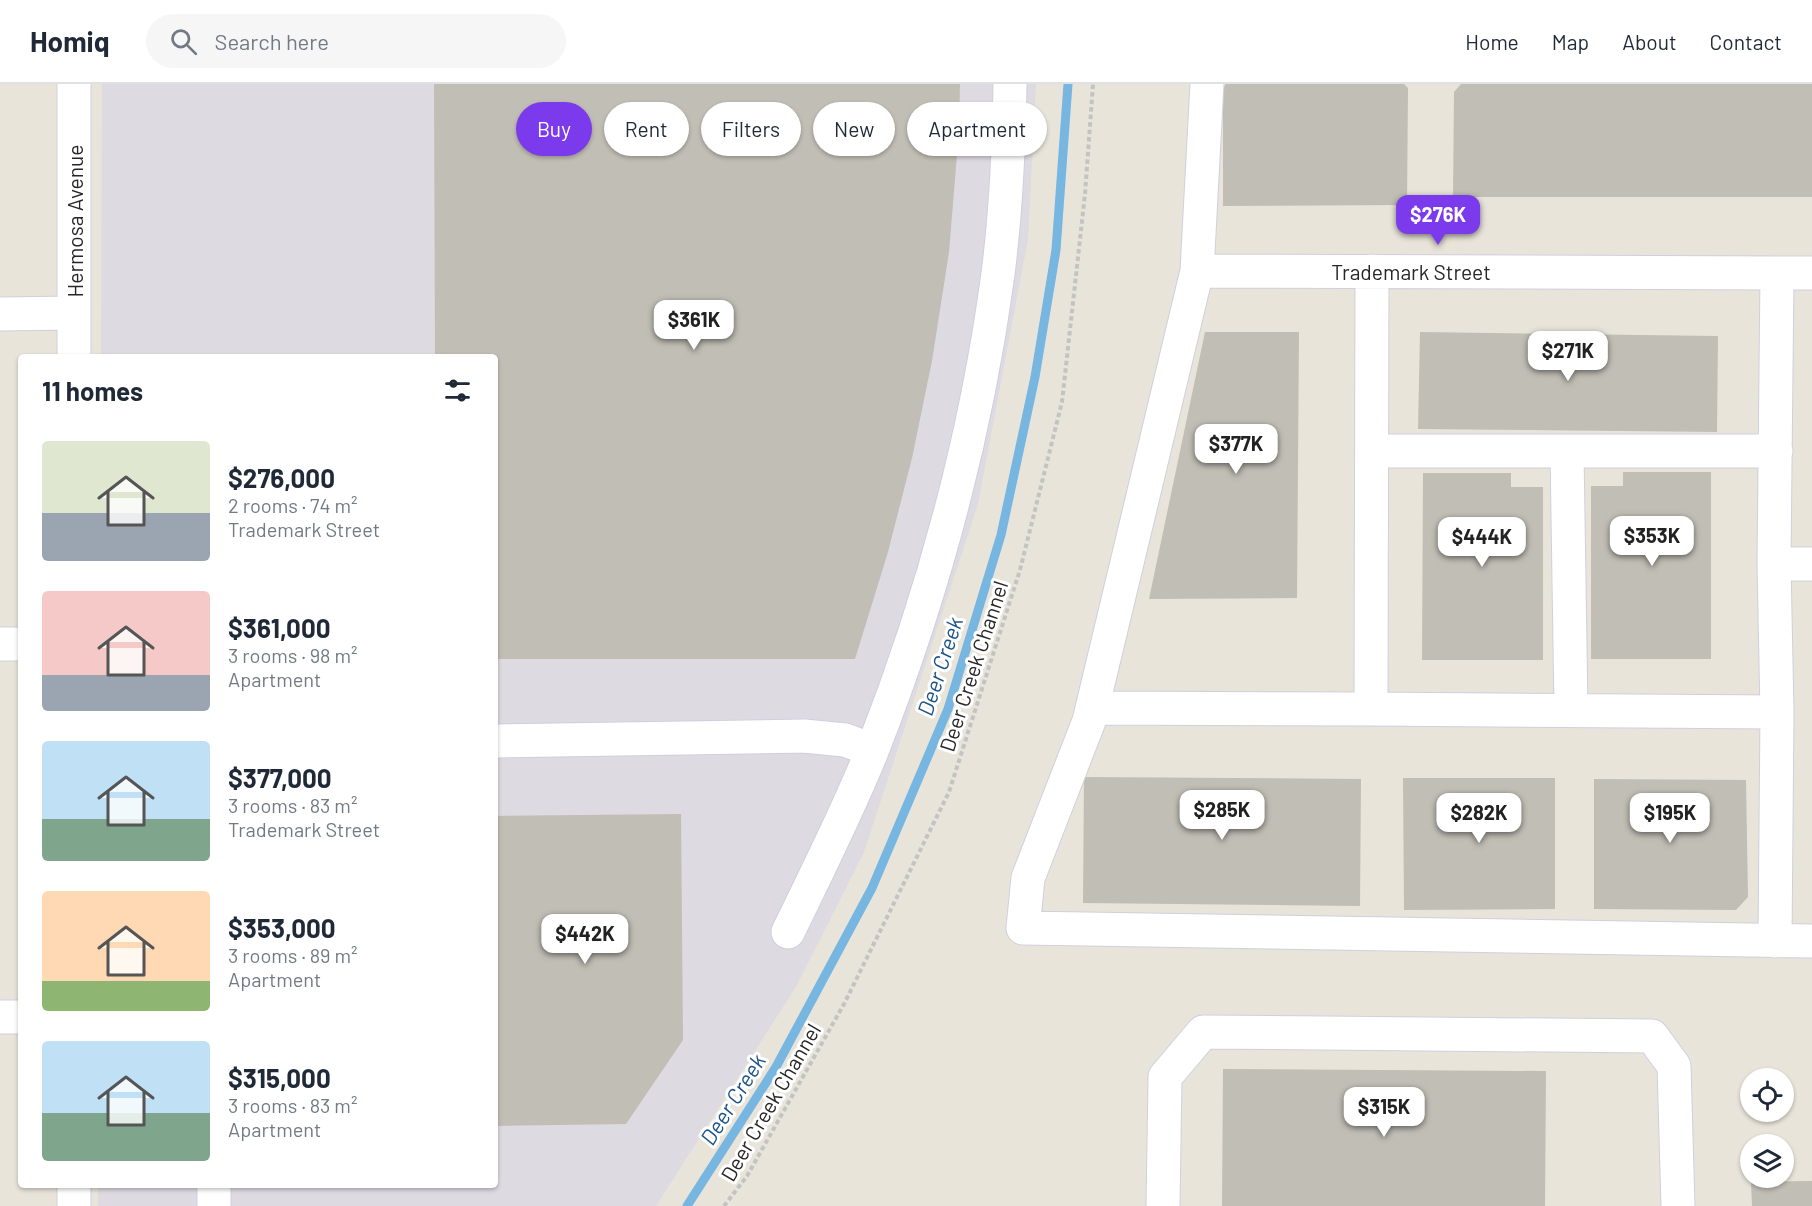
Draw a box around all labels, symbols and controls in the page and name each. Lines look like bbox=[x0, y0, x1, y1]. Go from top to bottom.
search box bbox=[146, 14, 566, 68]
text: Homiq bbox=[30, 24, 110, 58]
icon: search bbox=[167, 25, 200, 58]
text: Search here bbox=[215, 28, 329, 54]
text: Home bbox=[1465, 29, 1519, 54]
text: Map bbox=[1552, 29, 1589, 54]
text: About bbox=[1622, 29, 1677, 54]
text: Contact bbox=[1710, 29, 1782, 54]
chip: Buy bbox=[516, 102, 592, 156]
chip: Rent bbox=[604, 102, 689, 156]
chip: Filters bbox=[701, 102, 801, 156]
chip: New bbox=[813, 102, 895, 156]
chip: Apartment bbox=[907, 102, 1047, 156]
street label: Hermosa Avenue bbox=[62, 144, 87, 298]
pin: $276K bbox=[1396, 195, 1480, 246]
text: $276K bbox=[1410, 202, 1466, 226]
street label: Trademark Street bbox=[1331, 259, 1491, 284]
pin: $361K bbox=[652, 300, 736, 351]
text: $361K bbox=[668, 307, 720, 331]
pin: $271K bbox=[1526, 331, 1610, 382]
text: $271K bbox=[1542, 338, 1594, 362]
icon: filters bbox=[441, 374, 474, 407]
text: 11 homes bbox=[42, 375, 143, 406]
pin: $377K bbox=[1194, 424, 1278, 475]
text: $377K bbox=[1209, 431, 1263, 455]
text: $276,000 bbox=[228, 462, 335, 493]
icon: home bbox=[90, 465, 162, 537]
text: 2 rooms · 74 m² bbox=[228, 493, 358, 517]
pin: $353K bbox=[1610, 516, 1694, 567]
text: Trademark Street bbox=[228, 517, 380, 541]
pin: $444K bbox=[1440, 517, 1524, 568]
text: $353K bbox=[1624, 523, 1680, 547]
text: $444K bbox=[1452, 524, 1512, 548]
street label: Deer Creek Channel bbox=[934, 578, 1012, 754]
text: $361,000 bbox=[228, 612, 331, 643]
water label: Deer Creek bbox=[911, 613, 967, 719]
icon: home bbox=[90, 615, 162, 687]
text: 3 rooms · 98 m² bbox=[228, 643, 358, 667]
text: Apartment bbox=[228, 667, 321, 691]
text: $377,000 bbox=[228, 762, 332, 793]
icon: home bbox=[90, 765, 162, 837]
pin: $285K bbox=[1180, 790, 1264, 841]
text: 3 rooms · 83 m² bbox=[228, 793, 357, 817]
pin: $282K bbox=[1437, 793, 1521, 844]
pin: $195K bbox=[1628, 793, 1712, 844]
text: $285K bbox=[1194, 797, 1250, 821]
text: $282K bbox=[1450, 800, 1508, 824]
text: $195K bbox=[1644, 800, 1696, 824]
text: Trademark Street bbox=[228, 817, 380, 841]
text: $353,000 bbox=[228, 912, 336, 943]
pin: $442K bbox=[543, 914, 627, 965]
icon: home bbox=[90, 915, 162, 987]
text: $442K bbox=[555, 921, 615, 945]
text: 3 rooms · 89 m² bbox=[228, 943, 358, 967]
text: Apartment bbox=[228, 967, 321, 991]
street label: Deer Creek Channel bbox=[715, 1019, 825, 1185]
water label: Deer Creek bbox=[694, 1049, 770, 1149]
text: $315,000 bbox=[228, 1062, 331, 1093]
icon: home bbox=[90, 1065, 162, 1137]
map controls bbox=[1740, 1068, 1794, 1188]
button: locate bbox=[1740, 1068, 1794, 1122]
pin: $315K bbox=[1342, 1087, 1426, 1138]
text: 3 rooms · 83 m² bbox=[228, 1093, 357, 1117]
text: $315K bbox=[1358, 1094, 1410, 1118]
text: Apartment bbox=[228, 1117, 321, 1141]
button: layers bbox=[1740, 1134, 1794, 1188]

